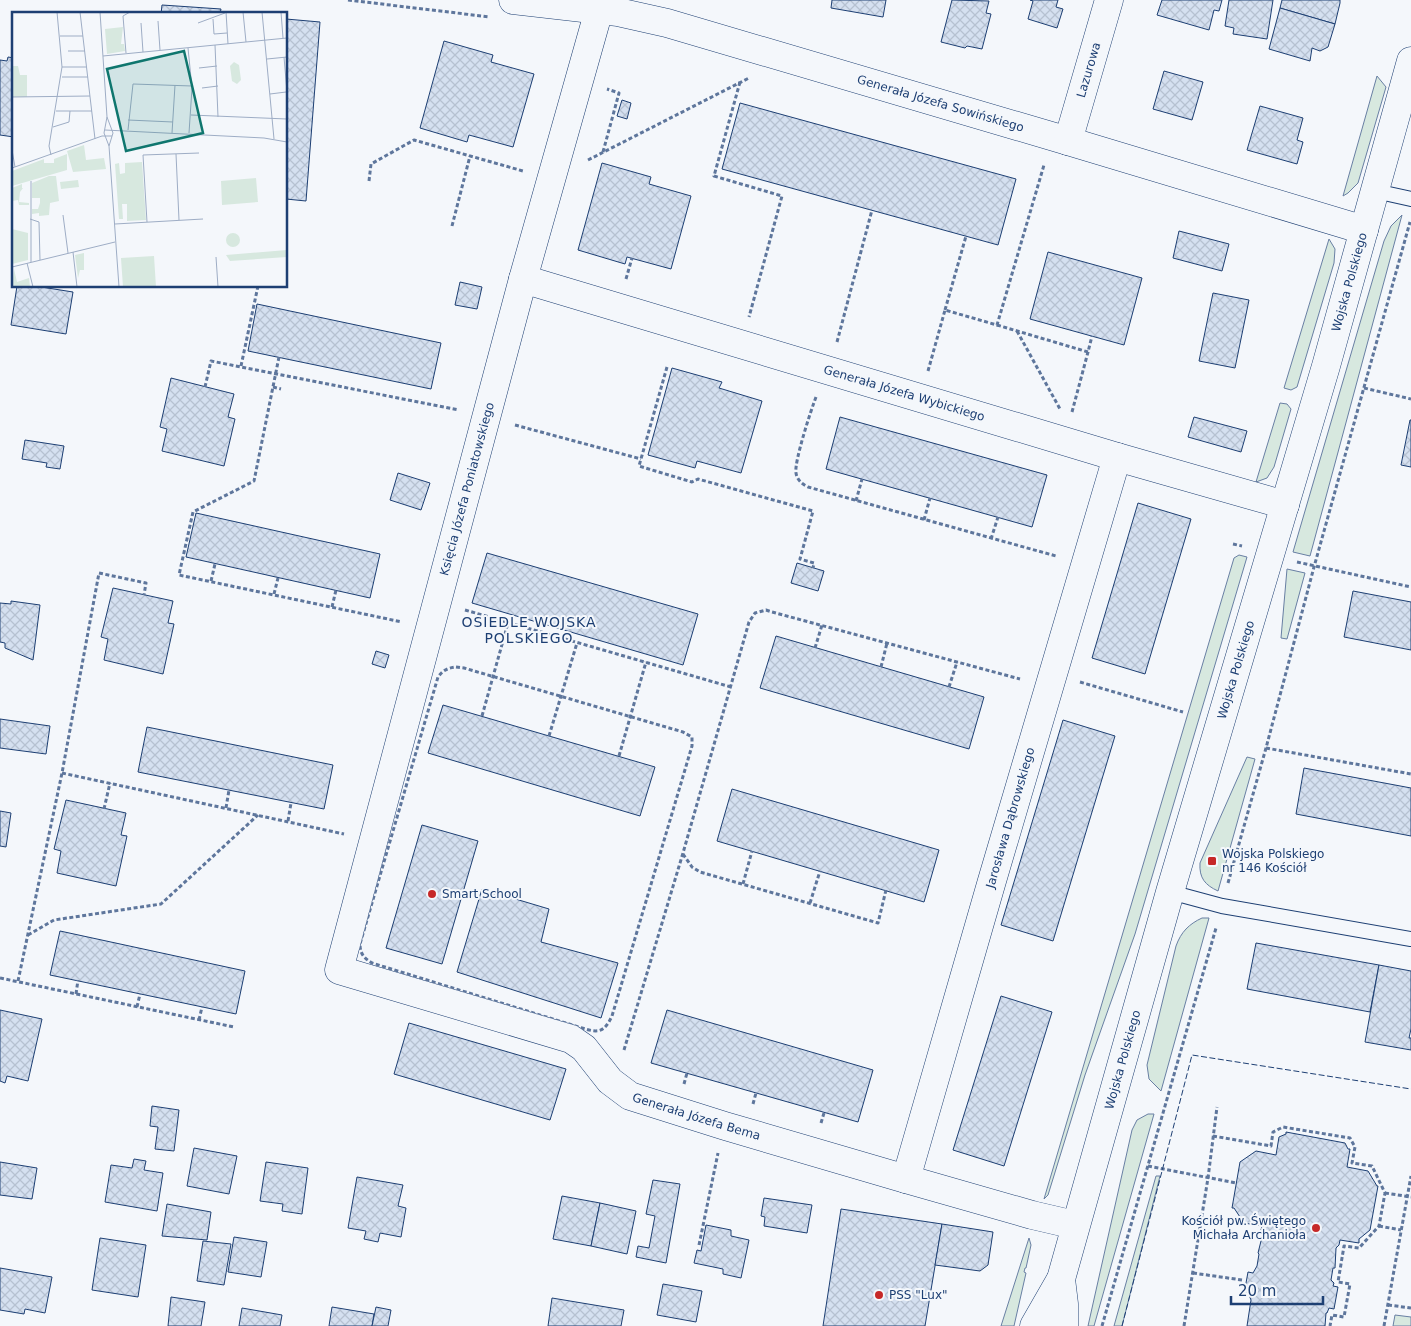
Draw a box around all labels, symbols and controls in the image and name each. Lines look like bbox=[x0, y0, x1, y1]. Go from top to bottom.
inset map bbox=[12, 12, 288, 288]
street label: Lazurowa bbox=[1074, 41, 1103, 99]
street label: Generała Józefa Sowińskiego bbox=[855, 72, 1026, 135]
street label: Wojska Polskiego bbox=[1329, 231, 1370, 333]
street label: Generała Józefa Wybickiego bbox=[822, 362, 987, 424]
street label: Księcia Józefa Poniatowskiego bbox=[437, 401, 497, 577]
district label: OSIEDLE WOJSKA POLSKIEGO bbox=[461, 614, 597, 646]
street label: Wojska Polskiego bbox=[1215, 619, 1257, 721]
street label: Jarosława Dąbrowskiego bbox=[983, 746, 1038, 891]
place label: Wojska Polskiego nr 146 Kościół bbox=[1222, 847, 1324, 875]
marker: Wojska Polskiego nr 146 Kościół bbox=[1206, 855, 1218, 867]
place label: Smart School bbox=[442, 887, 522, 901]
marker: Smart School bbox=[426, 888, 438, 900]
street label: Wojska Polskiego bbox=[1102, 1009, 1143, 1111]
street label: Generała Józefa Bema bbox=[631, 1090, 762, 1143]
place label: Kościół pw. Świętego Michała Archanioła bbox=[1181, 1213, 1306, 1242]
marker: Kościół pw. Świętego Michała Archanioła bbox=[1310, 1222, 1322, 1234]
scale bar bbox=[1231, 1274, 1324, 1306]
text: 20 m bbox=[1238, 1282, 1276, 1300]
place label: PSS "Lux" bbox=[889, 1288, 948, 1302]
marker: PSS "Lux" bbox=[873, 1289, 885, 1301]

